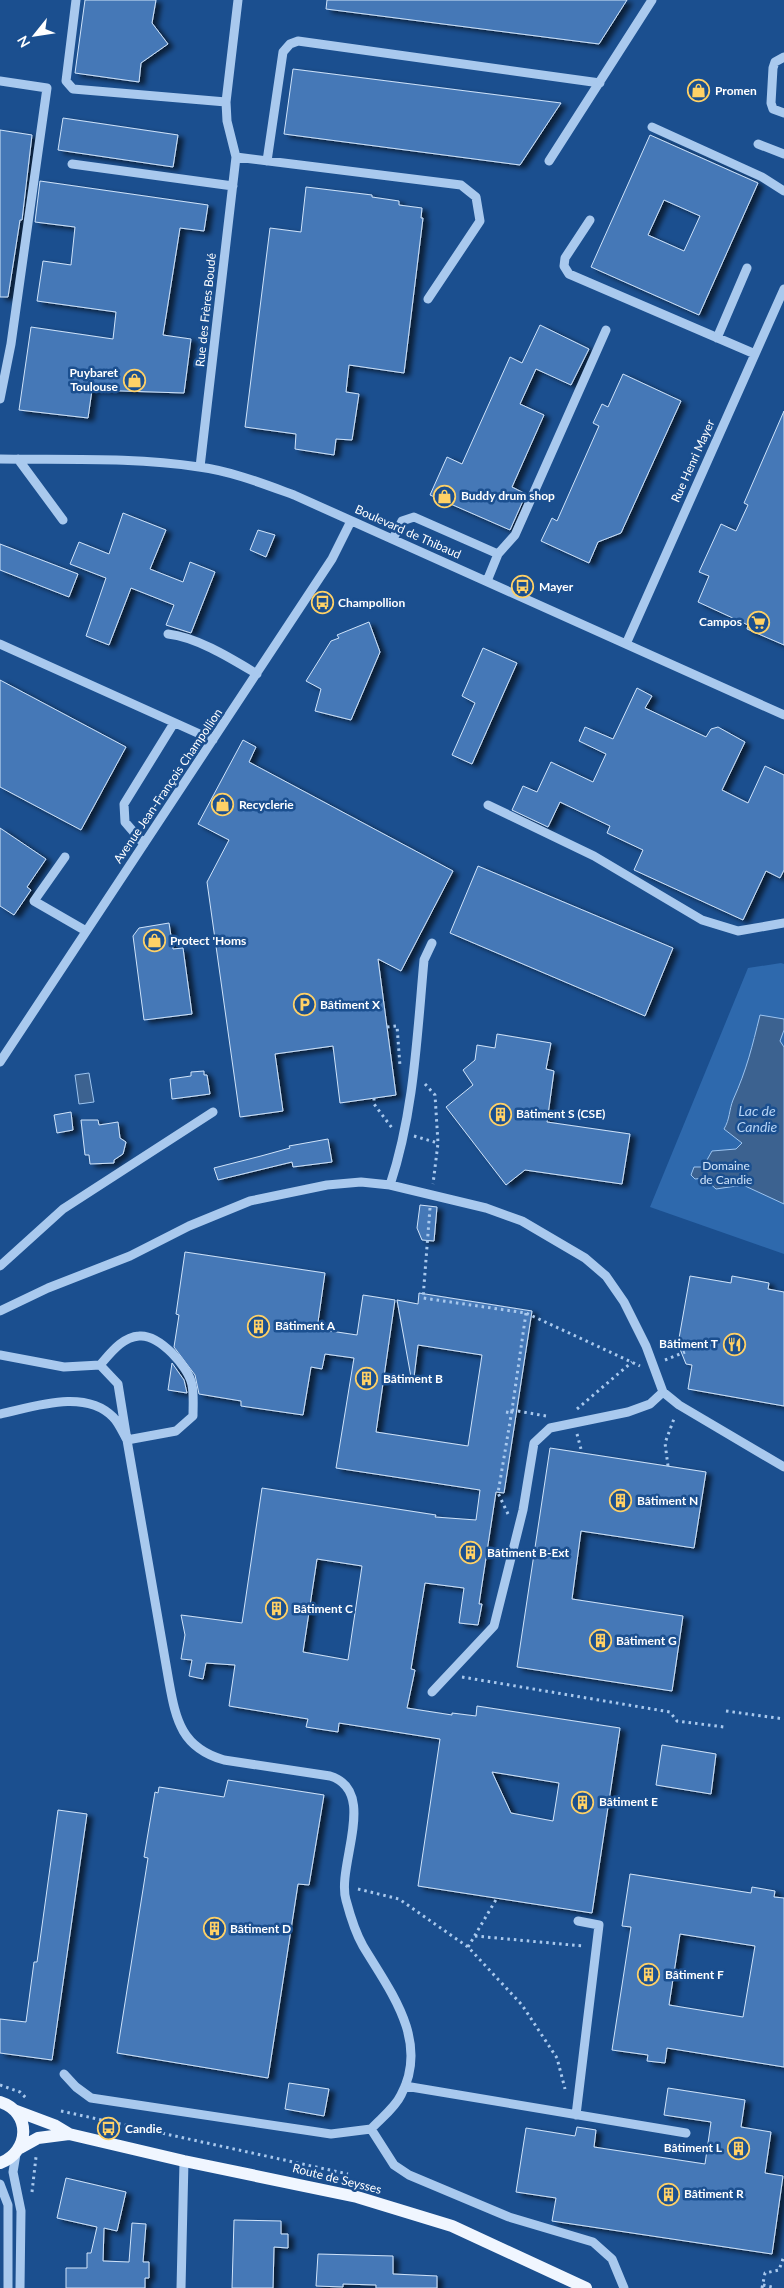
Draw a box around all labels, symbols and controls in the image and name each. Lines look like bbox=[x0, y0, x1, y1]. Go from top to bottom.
north arrow bbox=[10, 10, 60, 60]
text: N bbox=[13, 33, 33, 51]
shop icon: Promen bbox=[687, 79, 711, 103]
place label: Promen bbox=[715, 83, 757, 98]
street label: Rue des Frères Boudé bbox=[192, 252, 219, 368]
place label: Puybaret Toulouse bbox=[69, 365, 119, 394]
shop icon: Puybaret Toulouse bbox=[122, 368, 146, 392]
street label: Rue Henri Mayer bbox=[668, 416, 718, 505]
shop icon: Buddy drum shop bbox=[433, 484, 457, 508]
place label: Buddy drum shop bbox=[461, 488, 555, 503]
street label: Boulevard de Thibaud bbox=[353, 501, 464, 562]
bus stop icon: Mayer bbox=[511, 575, 535, 599]
place label: Mayer bbox=[539, 579, 574, 594]
bus stop icon: Champollion bbox=[310, 591, 334, 615]
place label: Champollion bbox=[338, 595, 405, 610]
supermarket icon: Campos bbox=[746, 610, 770, 634]
place label: Campos bbox=[699, 614, 742, 629]
street label: Avenue Jean-François Champollion bbox=[110, 705, 225, 866]
shop icon: Recyclerie bbox=[211, 793, 235, 817]
place label: Recyclerie bbox=[239, 797, 294, 812]
shop icon: Protect 'Homs bbox=[142, 929, 166, 953]
place label: Protect 'Homs bbox=[170, 933, 246, 948]
parking icon: Bâtiment X bbox=[292, 993, 316, 1017]
place label: Bâtiment X bbox=[320, 997, 381, 1012]
building icon: Bâtiment S (CSE) bbox=[488, 1102, 512, 1126]
water label: Lac de Candie bbox=[737, 1102, 778, 1135]
place label: Bâtiment S (CSE) bbox=[516, 1106, 605, 1121]
park label: Domaine de Candie bbox=[700, 1158, 752, 1187]
building icon: Bâtiment A bbox=[247, 1314, 271, 1338]
place label: Bâtiment A bbox=[275, 1318, 336, 1333]
restaurant icon: Bâtiment T bbox=[722, 1332, 746, 1356]
place label: Bâtiment T bbox=[659, 1336, 719, 1351]
building icon: Bâtiment B bbox=[355, 1367, 379, 1391]
place label: Bâtiment B bbox=[383, 1371, 443, 1386]
building icon: Bâtiment N bbox=[609, 1489, 633, 1513]
place label: Bâtiment N bbox=[637, 1493, 698, 1508]
building icon: Bâtiment B-Ext bbox=[459, 1541, 483, 1565]
place label: Bâtiment B-Ext bbox=[487, 1545, 570, 1560]
building icon: Bâtiment C bbox=[265, 1597, 289, 1621]
place label: Bâtiment C bbox=[293, 1601, 353, 1616]
building icon: Bâtiment G bbox=[588, 1629, 612, 1653]
place label: Bâtiment G bbox=[616, 1633, 677, 1648]
building icon: Bâtiment E bbox=[571, 1790, 595, 1814]
place label: Bâtiment E bbox=[599, 1794, 658, 1809]
building icon: Bâtiment D bbox=[202, 1917, 226, 1941]
place label: Bâtiment D bbox=[230, 1921, 291, 1936]
building icon: Bâtiment F bbox=[637, 1963, 661, 1987]
place label: Bâtiment F bbox=[665, 1967, 724, 1982]
bus stop icon: Candie bbox=[97, 2117, 121, 2141]
place label: Candie bbox=[125, 2121, 163, 2136]
building icon: Bâtiment L bbox=[726, 2136, 750, 2160]
place label: Bâtiment L bbox=[664, 2140, 723, 2155]
street label: Route de Seysses bbox=[291, 2160, 383, 2197]
building icon: Bâtiment R bbox=[656, 2182, 680, 2206]
place label: Bâtiment R bbox=[684, 2186, 744, 2201]

